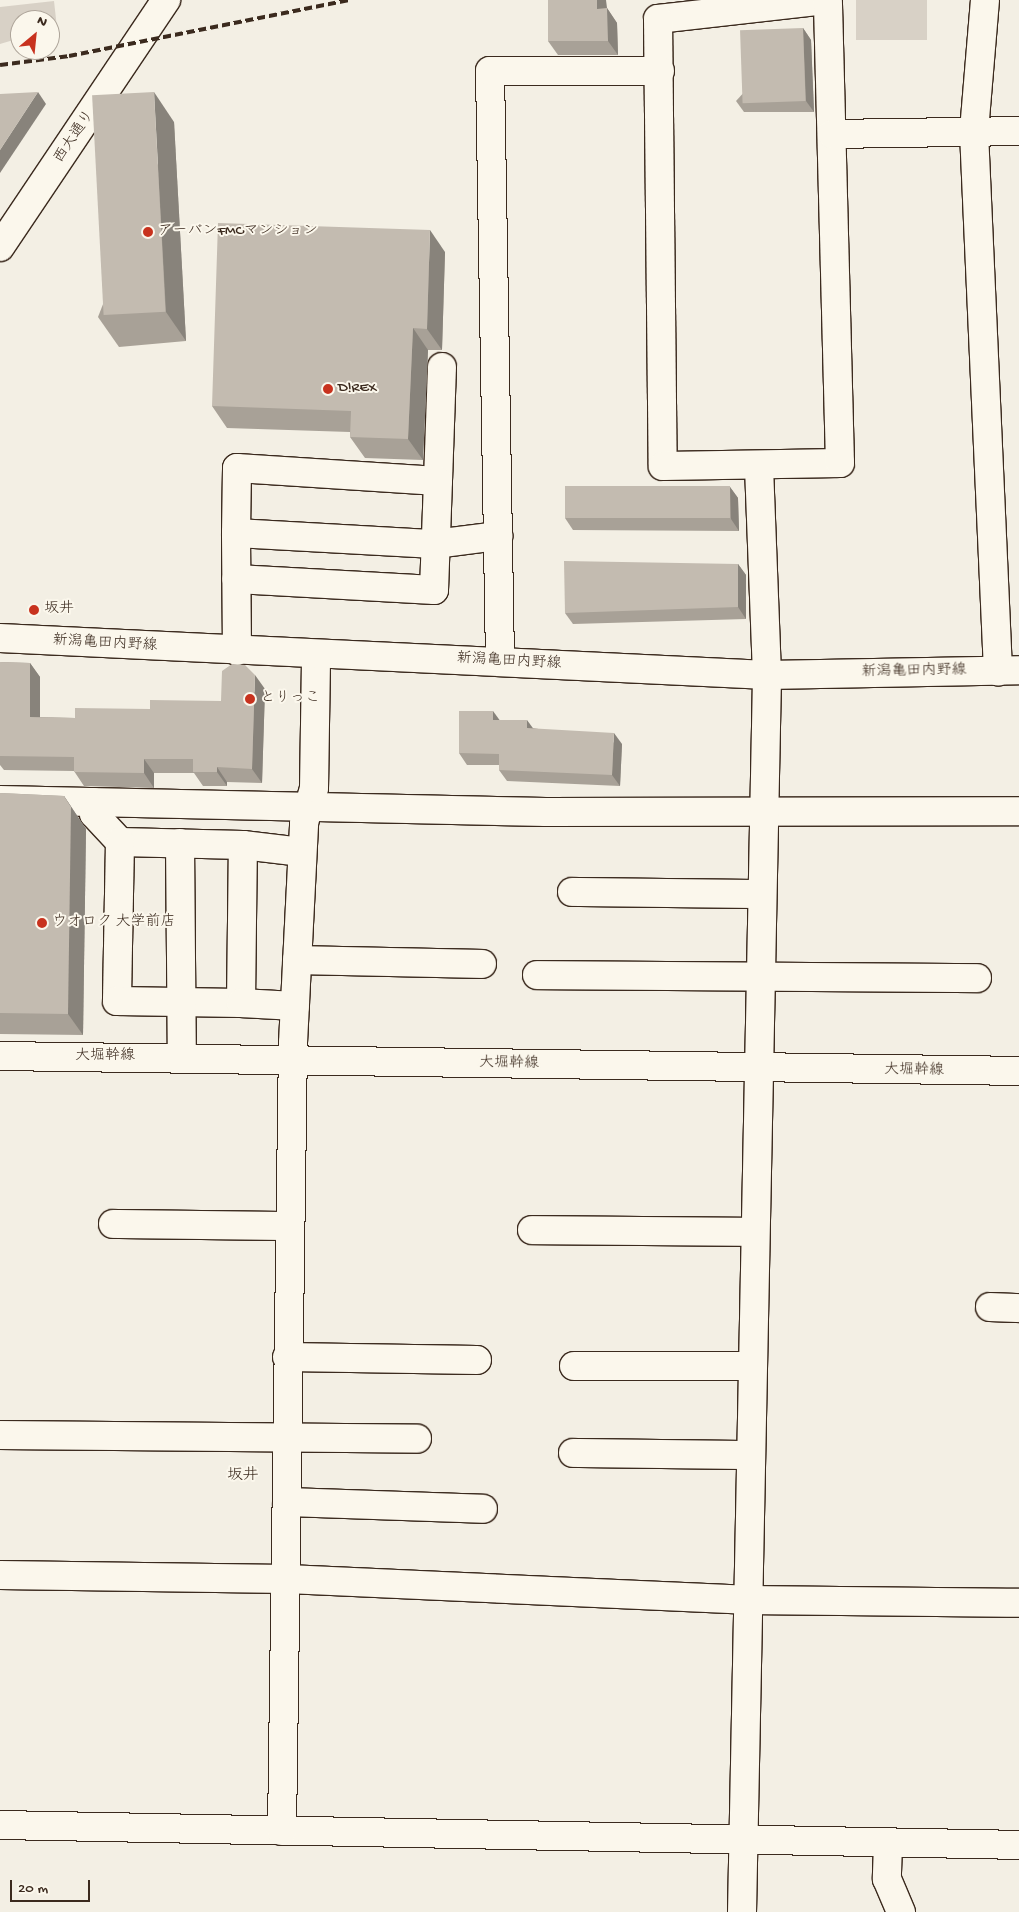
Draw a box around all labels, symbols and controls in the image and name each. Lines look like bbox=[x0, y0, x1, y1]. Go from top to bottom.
north arrow bbox=[10, 10, 60, 60]
text: N bbox=[34, 13, 50, 32]
street label: 西大通り bbox=[51, 107, 99, 167]
place label: アーバンFMCマンション bbox=[158, 223, 319, 241]
marker: アーバンFMCマンション bbox=[142, 226, 154, 238]
place label: D!REX bbox=[338, 380, 377, 398]
marker: D!REX bbox=[322, 383, 334, 395]
place label: 坂井 bbox=[44, 601, 74, 619]
marker: 坂井 bbox=[28, 604, 40, 616]
street label: 新潟亀田内野線 bbox=[52, 632, 158, 656]
street label: 新潟亀田内野線 bbox=[456, 650, 562, 674]
street label: 新潟亀田内野線 bbox=[861, 662, 967, 682]
place label: とりっこ bbox=[260, 690, 320, 708]
marker: とりっこ bbox=[244, 693, 256, 705]
place label: ウオロク 大学前店 bbox=[52, 914, 176, 932]
marker: ウオロク 大学前店 bbox=[36, 917, 48, 929]
street label: 大堀幹線 bbox=[75, 1048, 135, 1066]
street label: 大堀幹線 bbox=[479, 1054, 539, 1074]
street label: 大堀幹線 bbox=[884, 1061, 944, 1081]
district label: 坂井 bbox=[227, 1467, 259, 1487]
scale bar bbox=[12, 1870, 92, 1902]
text: 20 m bbox=[18, 1880, 48, 1898]

